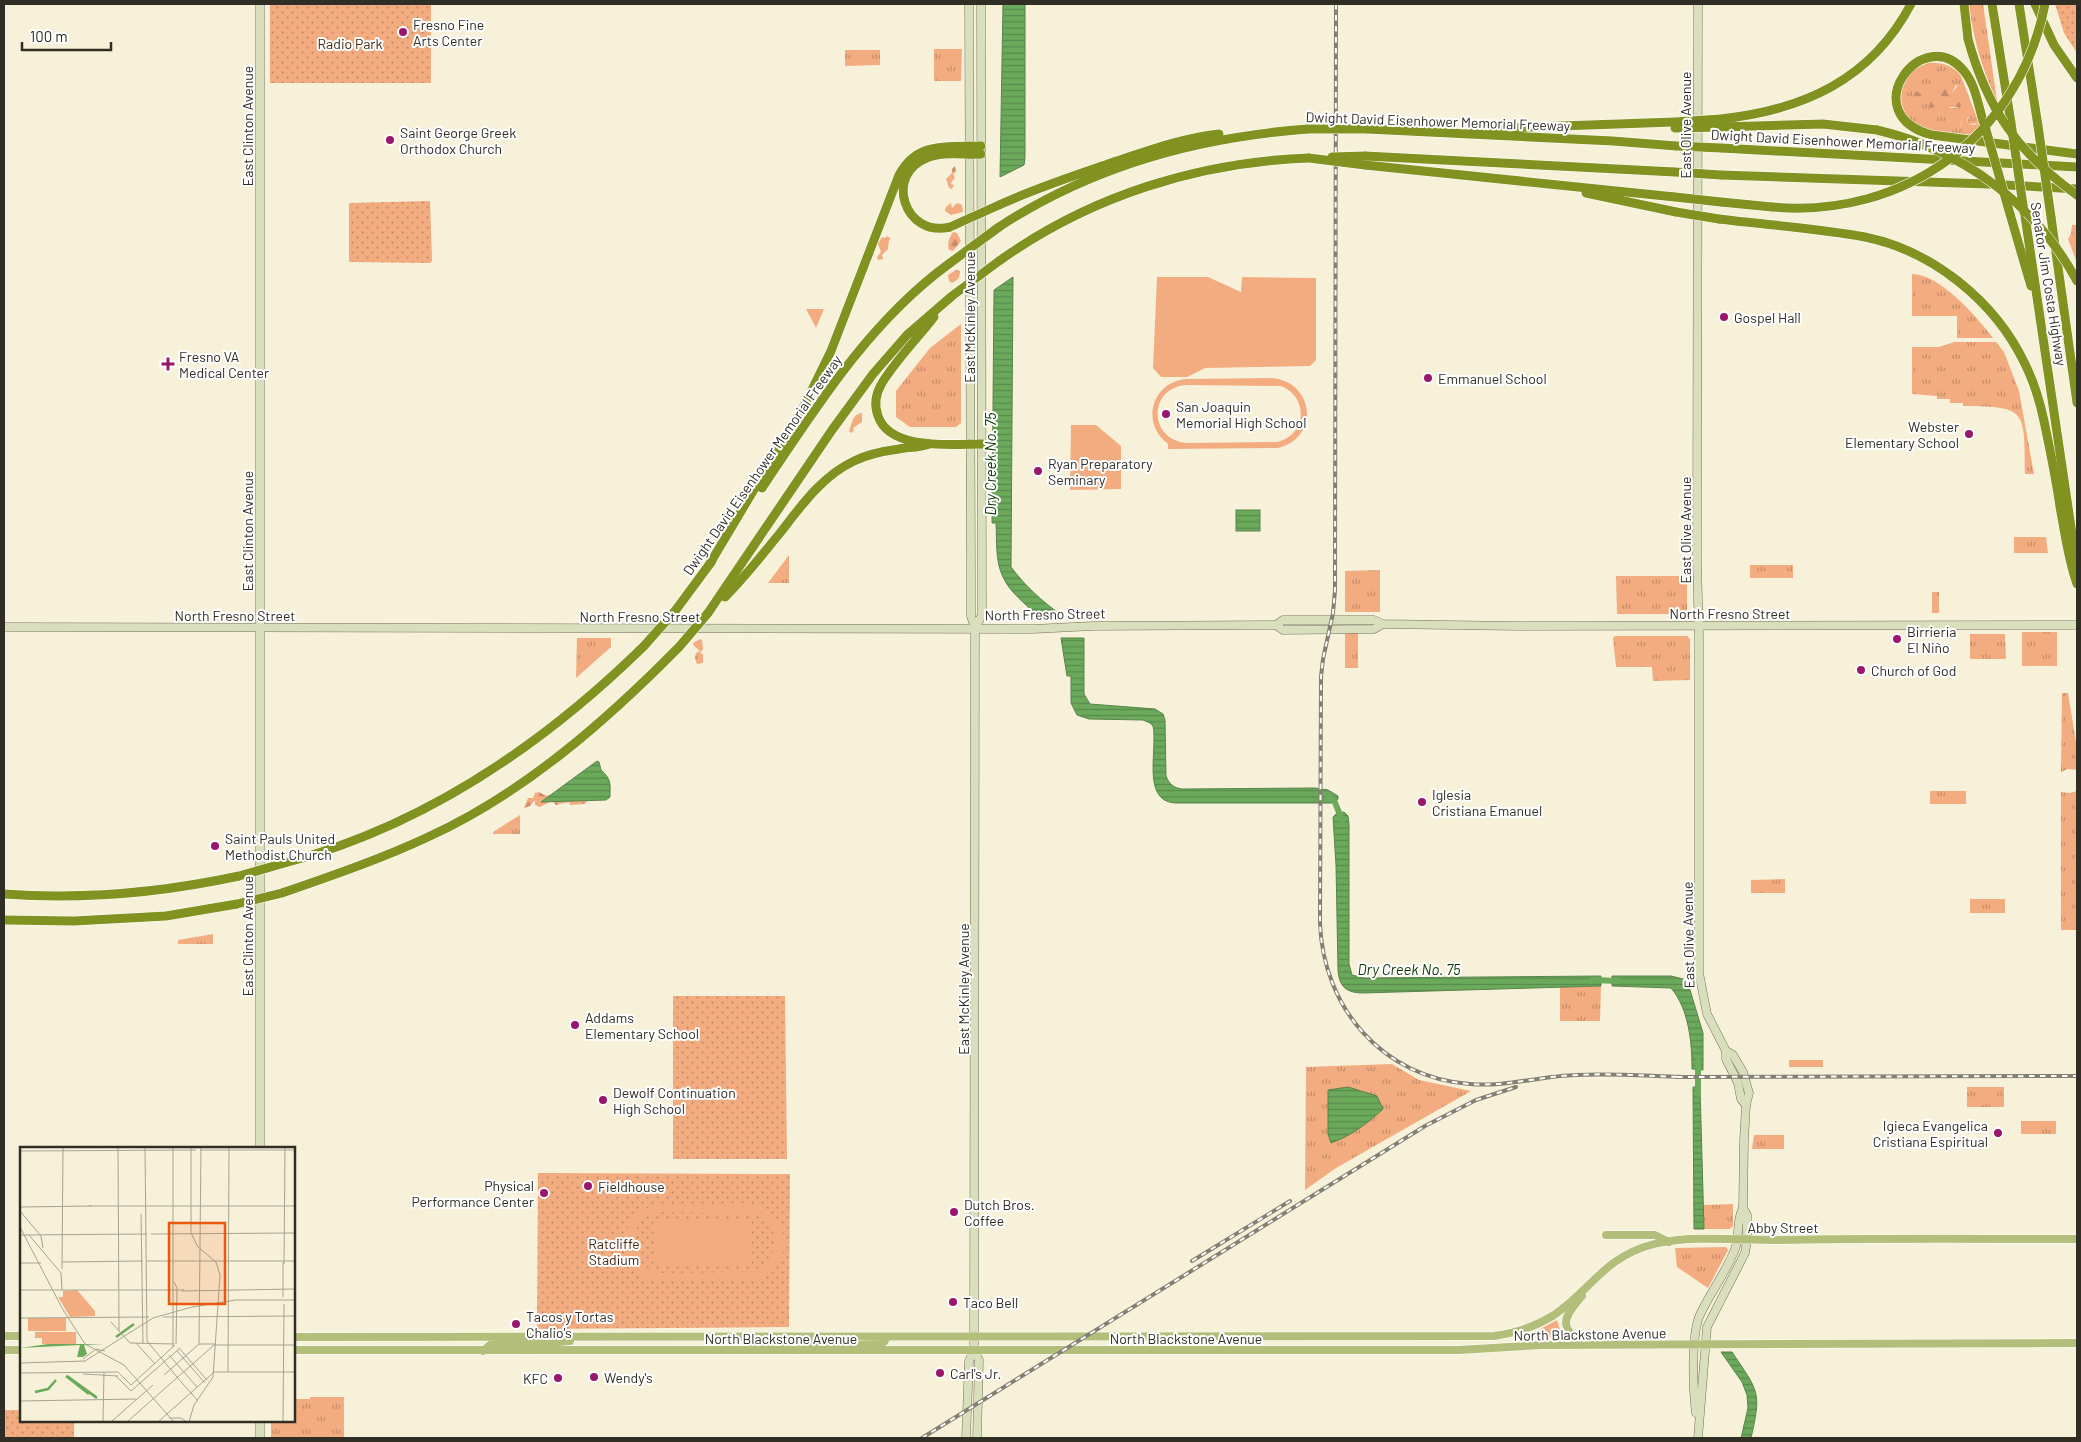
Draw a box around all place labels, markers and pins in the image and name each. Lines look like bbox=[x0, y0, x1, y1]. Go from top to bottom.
place label: Fresno Fine Arts Center bbox=[413, 16, 484, 49]
marker: Fresno Fine Arts Center bbox=[397, 26, 409, 38]
place label: Saint George Greek Orthodox Church bbox=[400, 124, 516, 157]
marker: Saint George Greek Orthodox Church bbox=[384, 134, 396, 146]
place label: Gospel Hall bbox=[1734, 309, 1801, 326]
marker: Gospel Hall bbox=[1718, 311, 1730, 323]
place label: Fresno VA Medical Center bbox=[179, 348, 269, 381]
marker: Fresno VA Medical Center bbox=[161, 357, 175, 371]
place label: Emmanuel School bbox=[1438, 370, 1547, 387]
marker: Emmanuel School bbox=[1422, 372, 1434, 384]
place label: San Joaquin Memorial High School bbox=[1176, 398, 1306, 431]
marker: San Joaquin Memorial High School bbox=[1160, 408, 1172, 420]
place label: Webster Elementary School bbox=[1845, 418, 1959, 451]
marker: Webster Elementary School bbox=[1963, 428, 1975, 440]
place label: Ryan Preparatory Seminary bbox=[1048, 455, 1153, 488]
marker: Ryan Preparatory Seminary bbox=[1032, 465, 1044, 477]
place label: Birrieria El Niño bbox=[1907, 623, 1956, 656]
marker: Birrieria El Niño bbox=[1891, 633, 1903, 645]
place label: Church of God bbox=[1871, 662, 1956, 679]
marker: Church of God bbox=[1855, 664, 1867, 676]
place label: Iglesia Cristiana Emanuel bbox=[1432, 786, 1542, 819]
marker: Iglesia Cristiana Emanuel bbox=[1416, 796, 1428, 808]
place label: Saint Pauls United Methodist Church bbox=[225, 830, 335, 863]
marker: Saint Pauls United Methodist Church bbox=[209, 840, 221, 852]
place label: Addams Elementary School bbox=[585, 1009, 699, 1042]
marker: Addams Elementary School bbox=[569, 1019, 581, 1031]
place label: Dewolf Continuation High School bbox=[613, 1084, 736, 1117]
marker: Dewolf Continuation High School bbox=[597, 1094, 609, 1106]
place label: Igieca Evangelica Cristiana Espiritual bbox=[1873, 1117, 1988, 1150]
marker: Igieca Evangelica Cristiana Espiritual bbox=[1992, 1127, 2004, 1139]
place label: Physical Performance Center bbox=[412, 1177, 534, 1210]
place label: Fieldhouse bbox=[598, 1178, 665, 1195]
marker: Fieldhouse bbox=[582, 1180, 594, 1192]
marker: Physical Performance Center bbox=[538, 1187, 550, 1199]
place label: Dutch Bros. Coffee bbox=[964, 1196, 1035, 1229]
marker: Dutch Bros. Coffee bbox=[948, 1206, 960, 1218]
place label: Taco Bell bbox=[963, 1294, 1018, 1311]
marker: Taco Bell bbox=[947, 1296, 959, 1308]
place label: Tacos y Tortas Chalio's bbox=[526, 1308, 614, 1341]
marker: Tacos y Tortas Chalio's bbox=[510, 1318, 522, 1330]
place label: Carl's Jr. bbox=[950, 1365, 1001, 1382]
marker: Carl's Jr. bbox=[934, 1367, 946, 1379]
place label: Wendy's bbox=[604, 1369, 653, 1386]
place label: KFC bbox=[523, 1370, 548, 1387]
marker: Wendy's bbox=[588, 1371, 600, 1383]
marker: KFC bbox=[552, 1372, 564, 1384]

